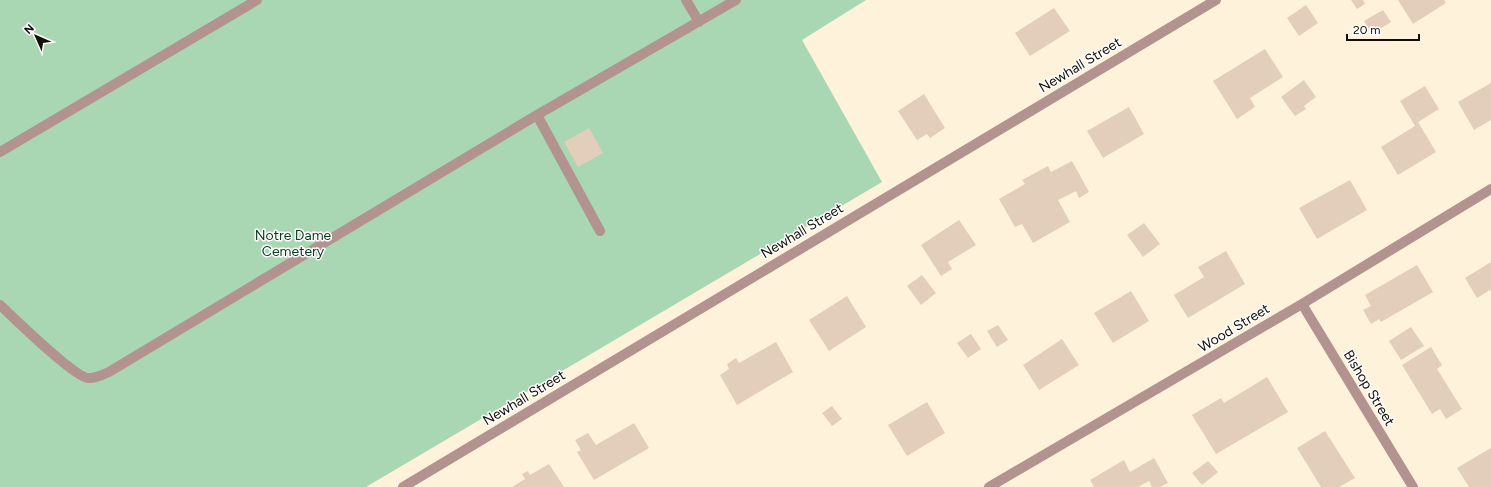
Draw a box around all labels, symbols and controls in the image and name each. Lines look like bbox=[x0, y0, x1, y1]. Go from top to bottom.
north arrow bbox=[16, 16, 56, 56]
scale bar bbox=[1347, 16, 1419, 42]
text: N bbox=[22, 22, 37, 37]
text: 20 m bbox=[1353, 23, 1381, 37]
street label: Newhall Street bbox=[1036, 34, 1124, 96]
street label: Newhall Street bbox=[758, 200, 846, 262]
park label: Notre Dame Cemetery bbox=[255, 227, 332, 260]
street label: Wood Street bbox=[1195, 300, 1273, 356]
street label: Bishop Street bbox=[1340, 347, 1398, 429]
street label: Newhall Street bbox=[480, 367, 568, 429]

